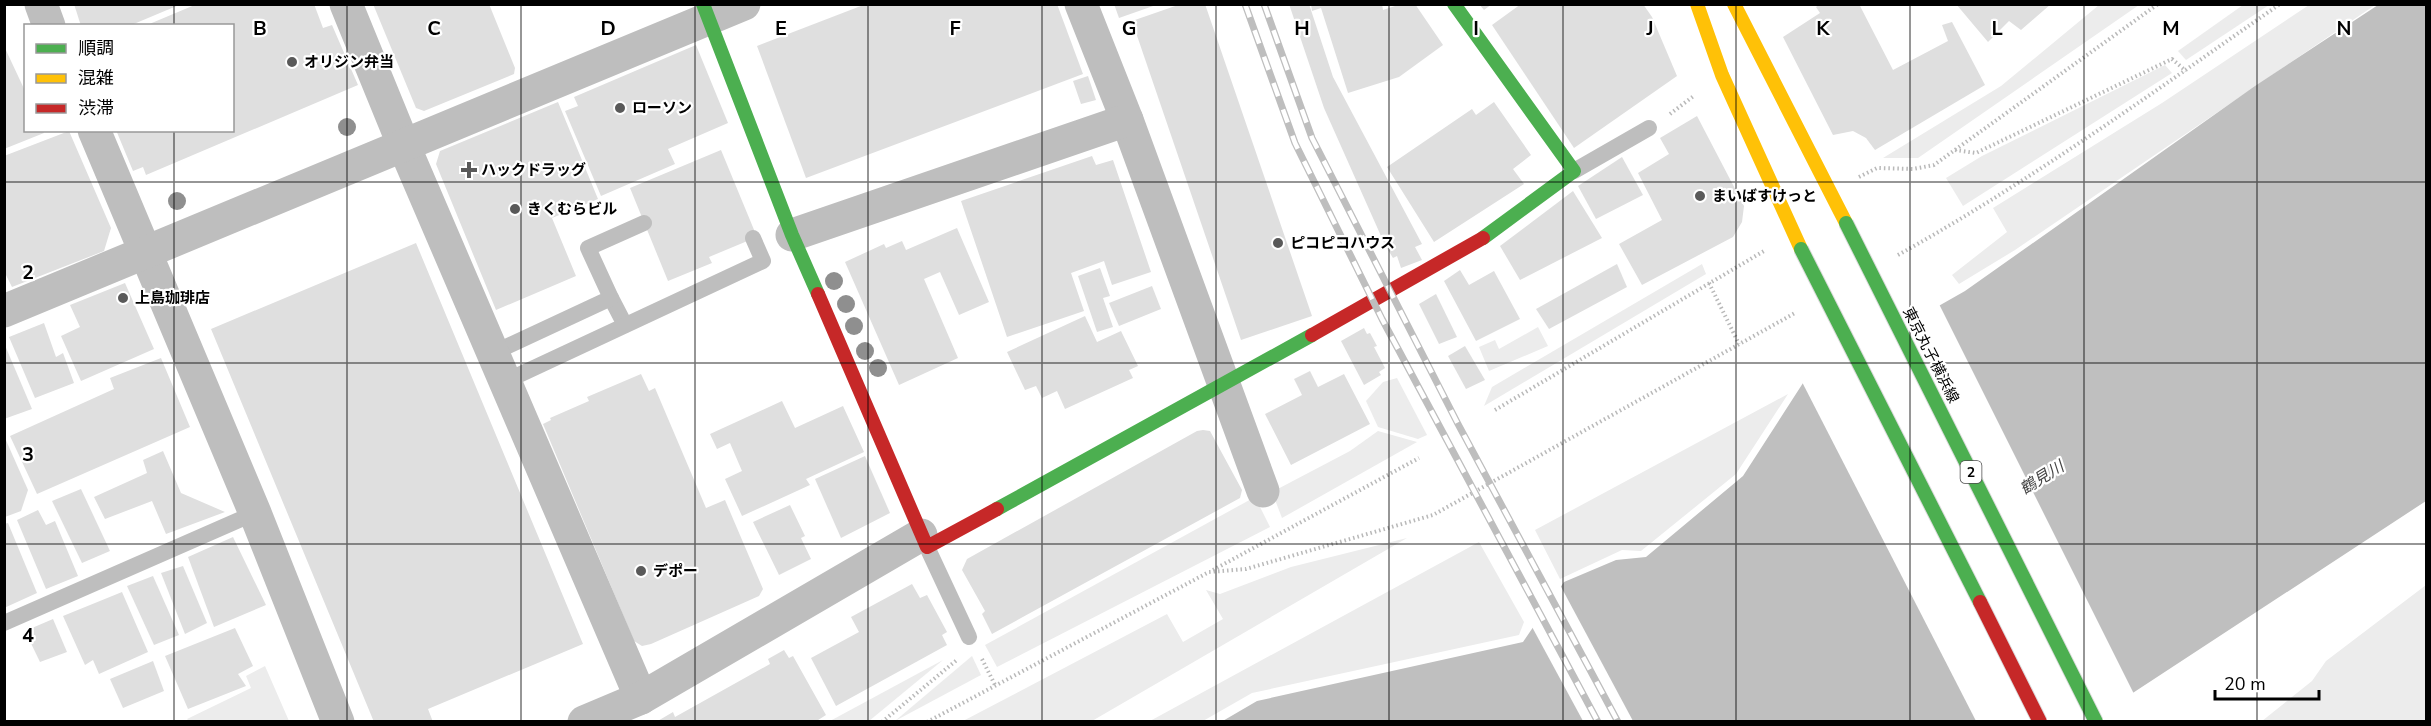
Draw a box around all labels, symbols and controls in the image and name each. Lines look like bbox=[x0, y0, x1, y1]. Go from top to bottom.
text: B bbox=[253, 15, 267, 42]
text: C bbox=[427, 15, 441, 42]
text: D bbox=[600, 15, 616, 42]
text: E bbox=[775, 15, 787, 42]
text: F bbox=[949, 15, 961, 42]
text: G bbox=[1122, 15, 1136, 42]
text: H bbox=[1294, 15, 1310, 42]
text: I bbox=[1473, 15, 1479, 42]
text: J bbox=[1645, 15, 1654, 42]
text: K bbox=[1816, 15, 1830, 42]
text: L bbox=[1991, 15, 2003, 42]
text: M bbox=[2162, 15, 2180, 42]
text: N bbox=[2337, 15, 2351, 42]
legend bbox=[24, 24, 234, 132]
text: 順調 bbox=[78, 36, 114, 60]
place label: オリジン弁当 bbox=[304, 52, 394, 72]
marker: オリジン弁当 bbox=[285, 55, 299, 69]
text: 混雑 bbox=[78, 66, 114, 90]
text: 渋滞 bbox=[78, 96, 114, 120]
place label: ローソン bbox=[632, 98, 692, 118]
marker: ローソン bbox=[613, 101, 627, 115]
place label: ハックドラッグ bbox=[481, 160, 586, 180]
marker: ハックドラッグ bbox=[462, 163, 476, 177]
place label: まいばすけっと bbox=[1712, 186, 1817, 206]
marker: まいばすけっと bbox=[1693, 189, 1707, 203]
place label: きくむらビル bbox=[527, 199, 617, 219]
marker: きくむらビル bbox=[508, 202, 522, 216]
place label: ピコピコハウス bbox=[1290, 233, 1395, 253]
marker: ピコピコハウス bbox=[1271, 236, 1285, 250]
text: 2 bbox=[22, 259, 34, 286]
place label: 上島珈琲店 bbox=[135, 288, 210, 308]
marker: 上島珈琲店 bbox=[116, 291, 130, 305]
street label: 東京丸子横浜線 bbox=[1898, 304, 1964, 406]
text: 3 bbox=[22, 441, 34, 468]
water label: 鶴見川 bbox=[2016, 455, 2070, 500]
road number: 2 bbox=[1960, 461, 1982, 483]
place label: デポー bbox=[653, 561, 698, 581]
marker: デポー bbox=[634, 564, 648, 578]
text: 4 bbox=[22, 622, 34, 649]
scale bar bbox=[2215, 663, 2318, 701]
text: 20 m bbox=[2224, 672, 2266, 696]

